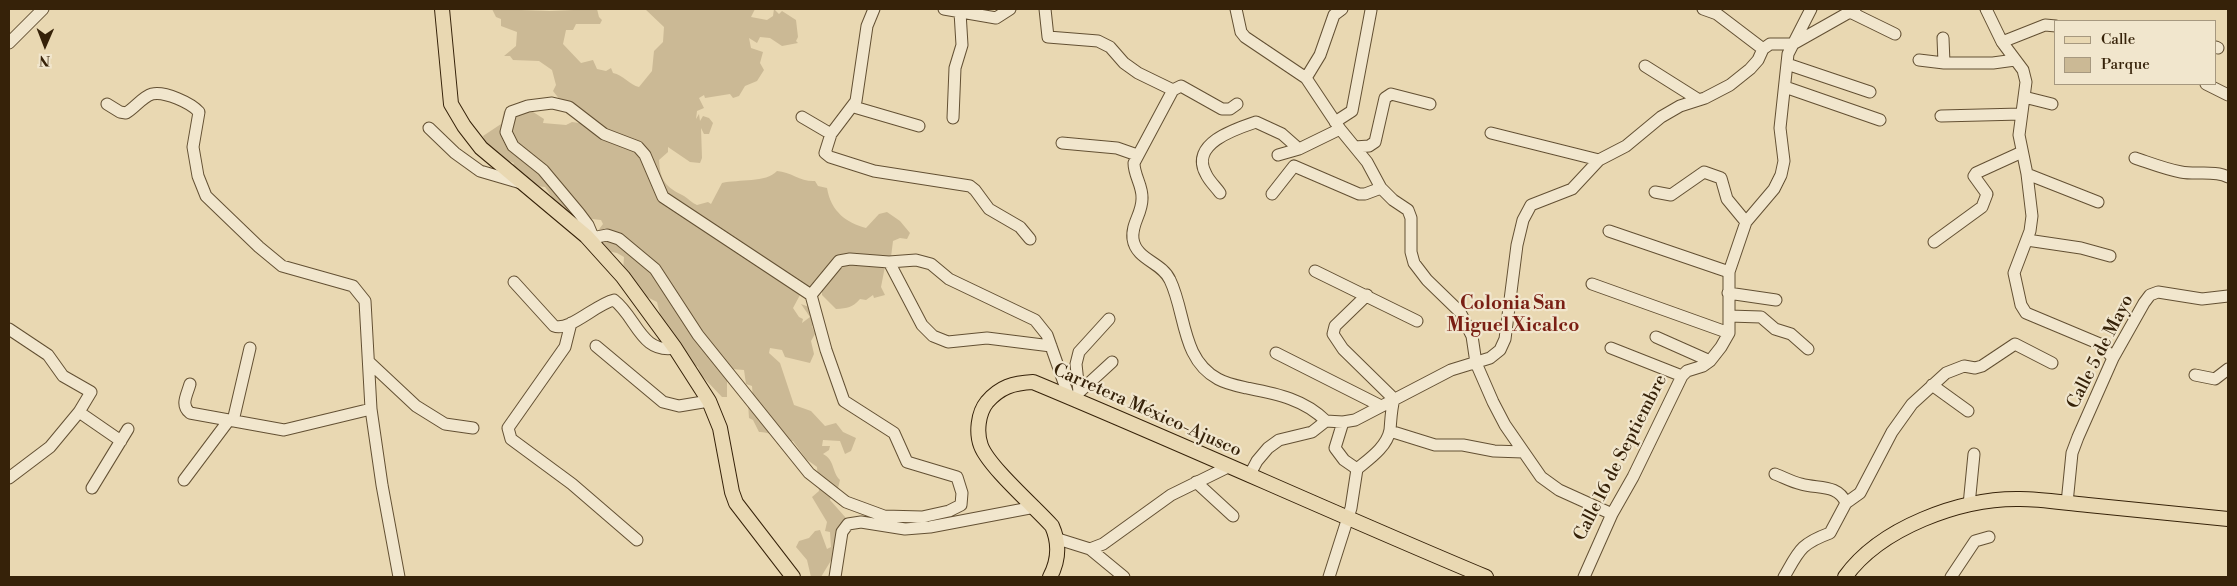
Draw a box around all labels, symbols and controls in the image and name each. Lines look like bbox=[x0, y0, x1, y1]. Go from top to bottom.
north arrow bbox=[20, 20, 70, 70]
legend bbox=[2054, 20, 2217, 85]
text: Calle bbox=[2101, 30, 2135, 49]
text: N bbox=[39, 51, 50, 69]
text: Parque bbox=[2101, 55, 2150, 74]
street label: Calle 5 de Mayo bbox=[2063, 291, 2139, 413]
district label: Colonia San Miguel Xicalco bbox=[1447, 293, 1579, 337]
street label: Carretera México-Ajusco bbox=[1049, 360, 1245, 462]
street label: Calle 16 de Septiembre bbox=[1570, 371, 1672, 545]

